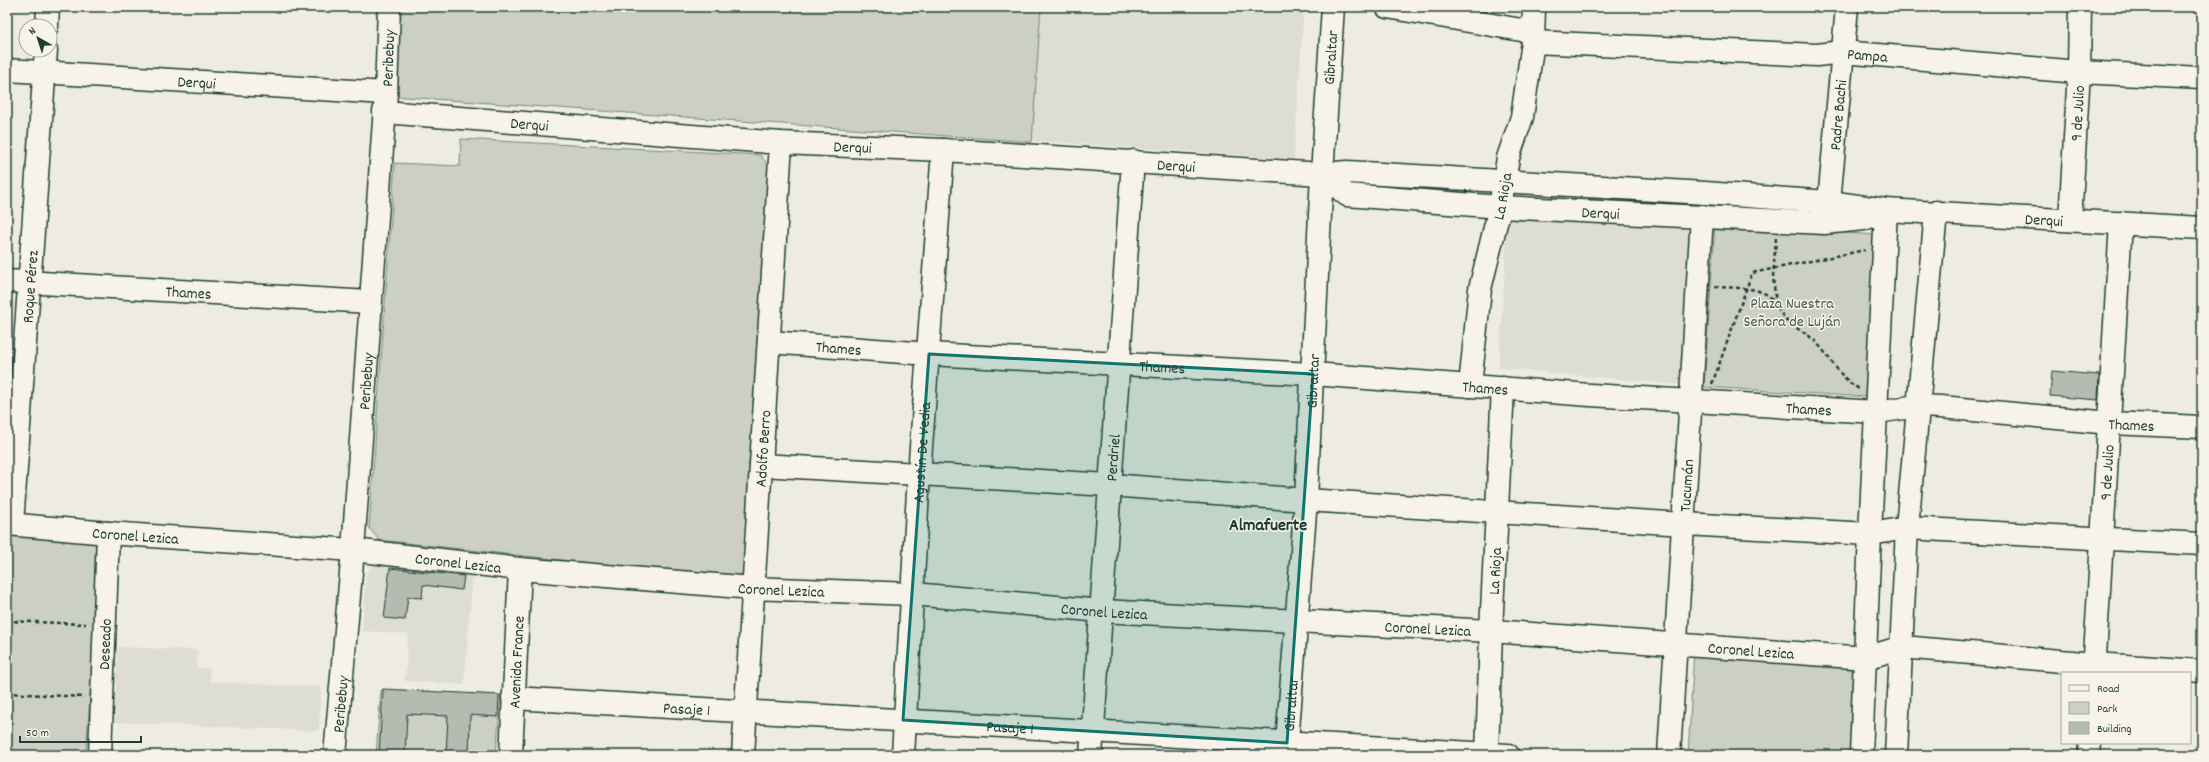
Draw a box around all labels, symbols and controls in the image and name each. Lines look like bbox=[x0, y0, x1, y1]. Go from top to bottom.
north arrow bbox=[18, 18, 58, 58]
text: N bbox=[26, 24, 41, 40]
street label: Peribebuy bbox=[377, 28, 402, 87]
street label: Gibraltar bbox=[1319, 30, 1345, 86]
street label: Pampa bbox=[1846, 43, 1889, 70]
street label: Derqui bbox=[177, 71, 216, 97]
street label: Padre Bachi bbox=[1825, 79, 1854, 151]
street label: 9 de Julio bbox=[2066, 85, 2092, 142]
street label: Derqui bbox=[509, 113, 549, 139]
street label: Derqui bbox=[833, 136, 872, 161]
street label: Derqui bbox=[1156, 155, 1196, 180]
street label: La Rioja bbox=[1488, 171, 1519, 223]
street label: Derqui bbox=[1581, 202, 1620, 227]
street label: Derqui bbox=[2024, 209, 2064, 234]
street label: Roque Pérez bbox=[17, 250, 46, 324]
street label: Thames bbox=[165, 281, 212, 307]
park label: Plaza Nuestra Señora de Luján bbox=[1744, 293, 1840, 334]
street label: Thames bbox=[815, 337, 863, 363]
street label: Peribebuy bbox=[354, 351, 381, 411]
street label: Gibraltar bbox=[1302, 353, 1327, 409]
street label: Thames bbox=[1139, 356, 1186, 381]
street label: Thames bbox=[1462, 376, 1509, 403]
street label: Thames bbox=[1785, 398, 1833, 423]
street label: Agustín De Vedia bbox=[908, 401, 938, 504]
street label: Adolfo Berro bbox=[751, 409, 778, 488]
street label: Thames bbox=[2108, 414, 2155, 439]
street label: Perdriel bbox=[1101, 433, 1128, 482]
street label: 9 de Julio bbox=[2095, 444, 2122, 501]
street label: Tucumán bbox=[1675, 458, 1701, 513]
district label: Almafuerte bbox=[1229, 514, 1307, 539]
street label: Coronel Lezica bbox=[91, 523, 180, 552]
street label: La Rioja bbox=[1484, 547, 1509, 595]
street label: Coronel Lezica bbox=[414, 548, 503, 581]
street label: Coronel Lezica bbox=[737, 578, 825, 605]
street label: Coronel Lezica bbox=[1060, 598, 1148, 627]
street label: Avenida France bbox=[504, 615, 532, 709]
street label: Coronel Lezica bbox=[1384, 617, 1472, 644]
street label: Deseado bbox=[94, 618, 119, 670]
street label: Coronel Lezica bbox=[1707, 638, 1795, 667]
legend bbox=[2061, 672, 2191, 744]
street label: Peribebuy bbox=[328, 674, 356, 734]
street label: Gibraltar bbox=[1279, 676, 1306, 732]
text: Road bbox=[2097, 681, 2119, 698]
street label: Pasaje 1 bbox=[662, 698, 711, 723]
text: Park bbox=[2097, 701, 2118, 718]
street label: Pasaje 1 bbox=[986, 716, 1034, 742]
scale bar bbox=[20, 718, 141, 744]
text: Building bbox=[2097, 721, 2132, 738]
text: 50 m bbox=[26, 725, 49, 742]

